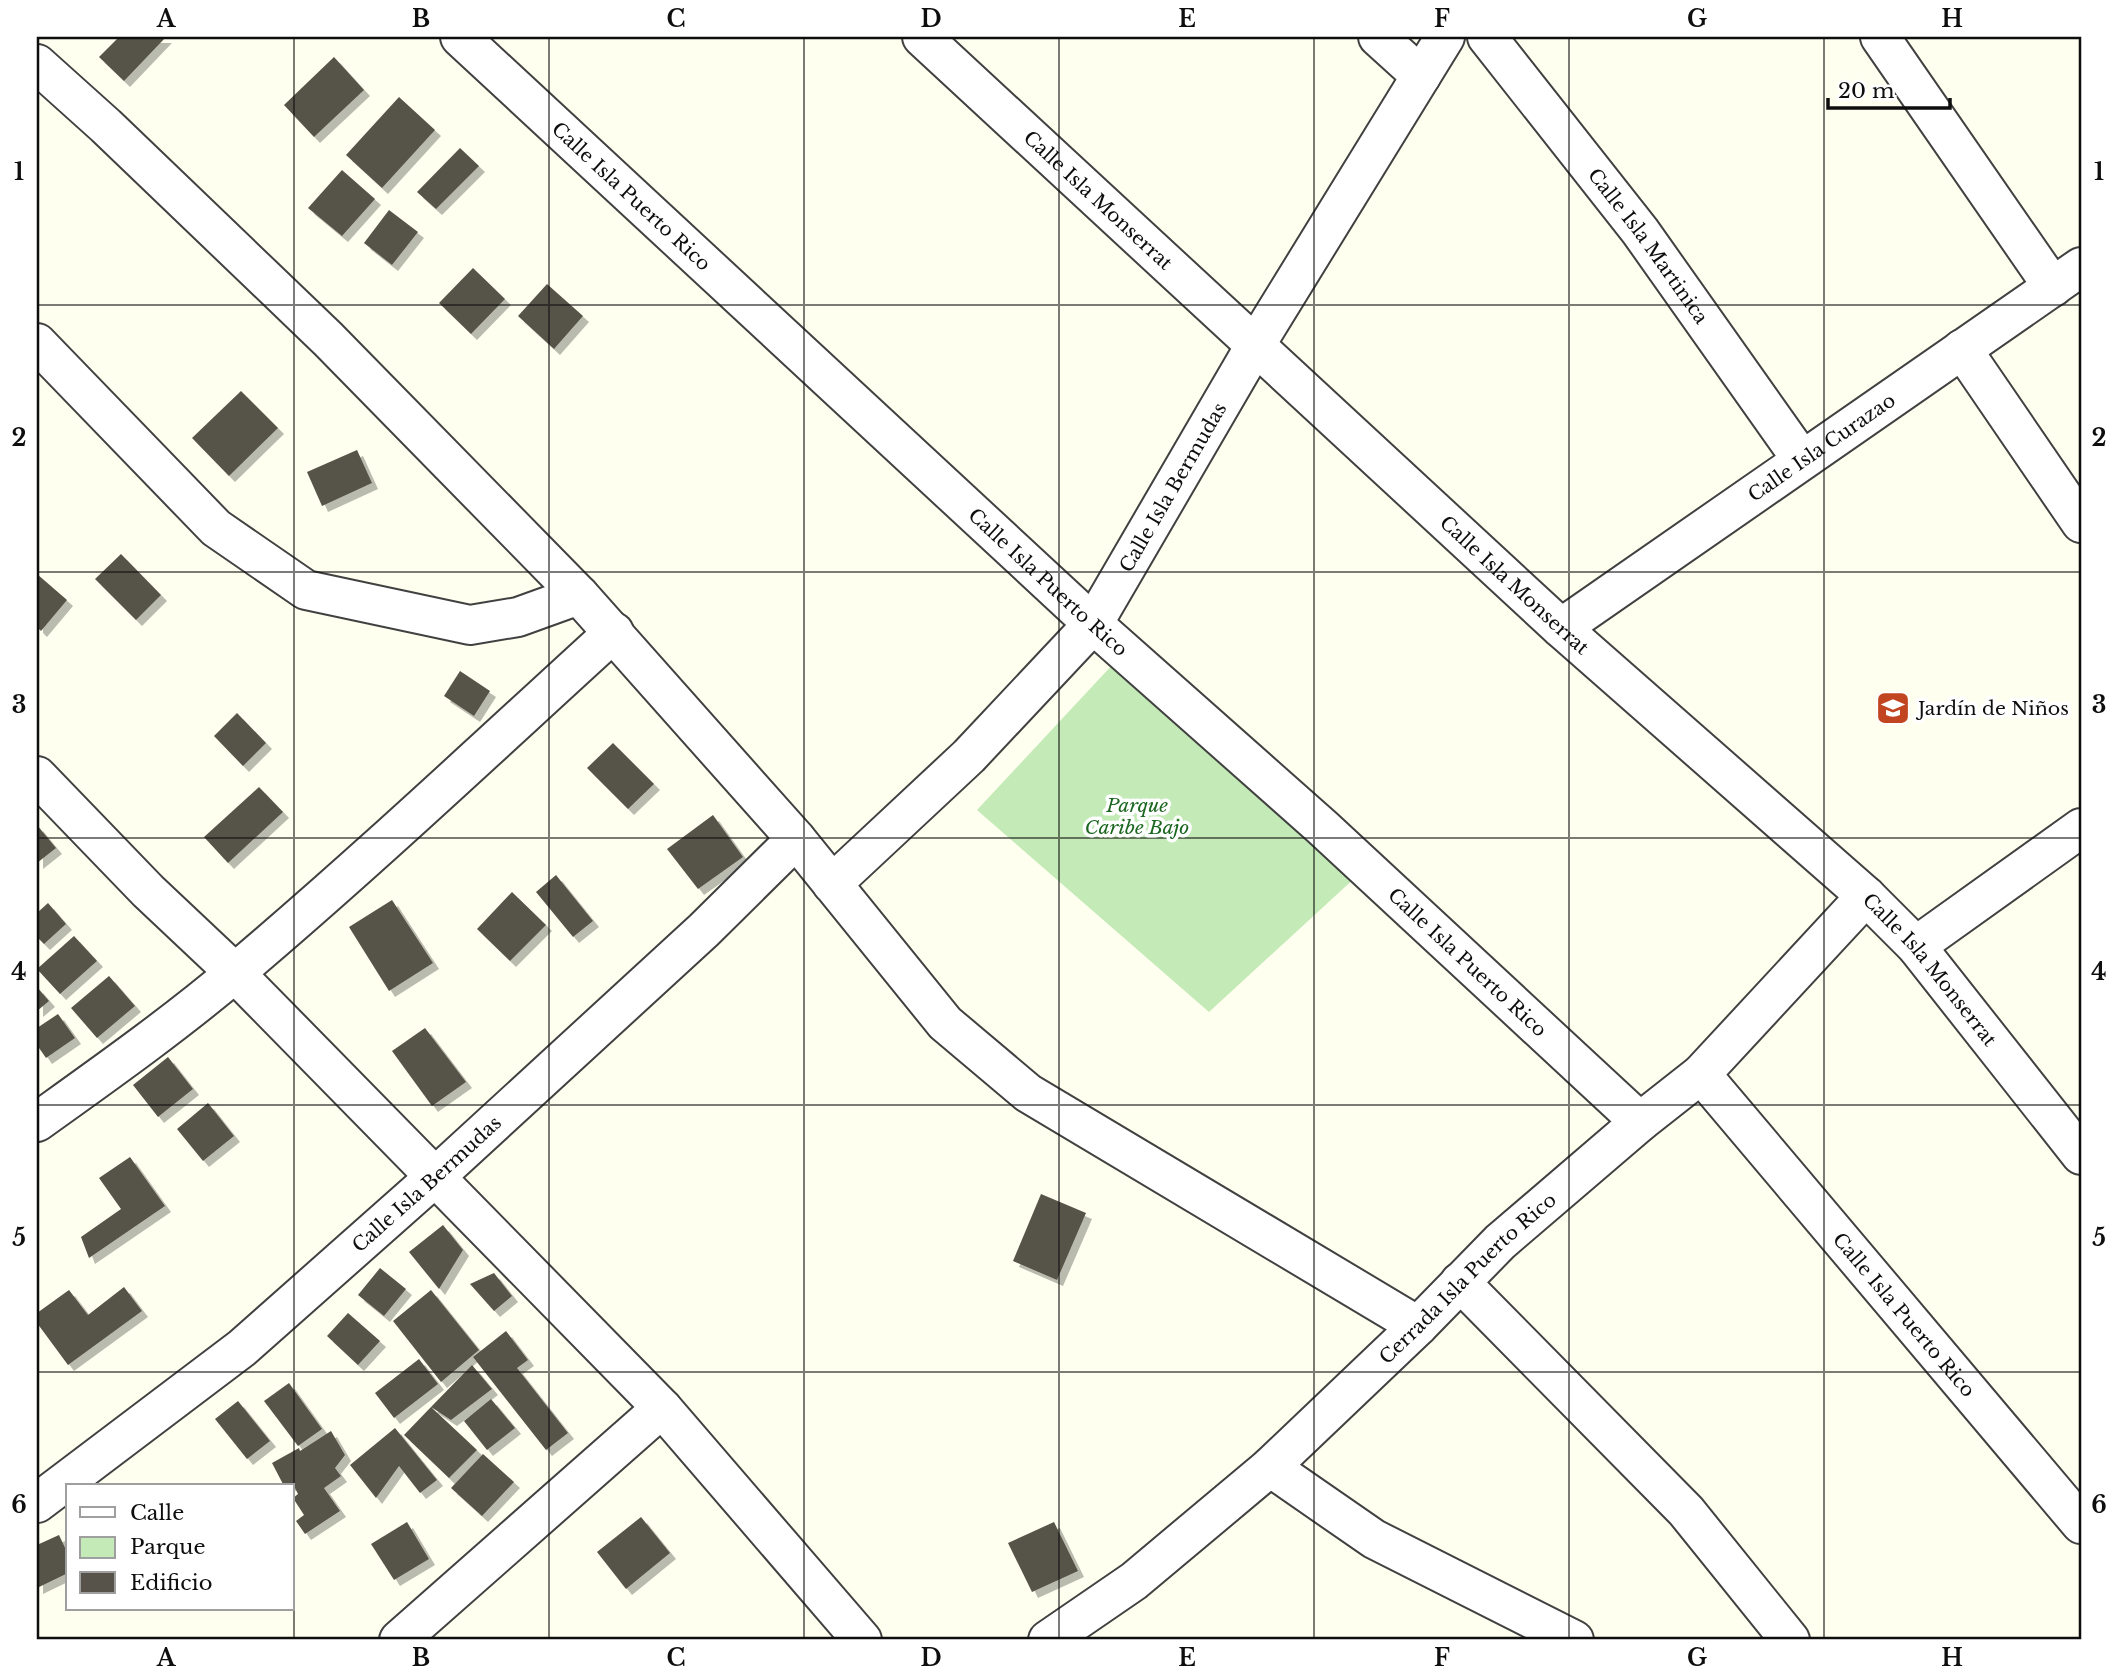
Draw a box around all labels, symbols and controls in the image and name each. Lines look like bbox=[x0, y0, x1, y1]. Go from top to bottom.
text: A bbox=[156, 5, 177, 33]
text: B bbox=[412, 5, 430, 33]
text: C bbox=[667, 5, 685, 33]
text: D bbox=[920, 5, 942, 33]
text: E bbox=[1178, 5, 1196, 33]
text: F bbox=[1434, 5, 1450, 33]
text: G bbox=[1687, 5, 1707, 33]
text: H bbox=[1941, 5, 1963, 33]
scale bar bbox=[1828, 66, 1950, 110]
text: 20 m bbox=[1838, 78, 1895, 104]
street label: Calle Isla Puerto Rico bbox=[547, 117, 715, 276]
street label: Calle Isla Monserrat bbox=[1019, 126, 1177, 275]
text: 1 bbox=[14, 158, 24, 186]
text: 1 bbox=[2094, 158, 2104, 186]
street label: Calle Isla Martinica bbox=[1583, 164, 1713, 329]
street label: Calle Isla Curazao bbox=[1744, 389, 1900, 507]
street label: Calle Isla Bermudas bbox=[1115, 398, 1232, 576]
text: 2 bbox=[12, 424, 26, 452]
text: 2 bbox=[2092, 424, 2106, 452]
street label: Calle Isla Puerto Rico bbox=[964, 504, 1132, 661]
street label: Calle Isla Monserrat bbox=[1435, 511, 1594, 660]
school or university icon: Jardín de Niños bbox=[1874, 689, 1912, 727]
text: 3 bbox=[12, 691, 26, 719]
text: 3 bbox=[2092, 691, 2106, 719]
place label: Jardín de Niños bbox=[1915, 697, 2069, 720]
park label: Parque Caribe Bajo bbox=[1085, 794, 1189, 839]
street label: Calle Isla Puerto Rico bbox=[1383, 883, 1551, 1042]
street label: Calle Isla Monserrat bbox=[1858, 889, 2002, 1051]
text: 4 bbox=[11, 958, 27, 986]
text: 4 bbox=[2091, 958, 2107, 986]
street label: Calle Isla Bermudas bbox=[348, 1111, 506, 1257]
street label: Cerrada Isla Puerto Rico bbox=[1375, 1188, 1561, 1369]
text: 5 bbox=[12, 1224, 26, 1252]
text: 5 bbox=[2092, 1224, 2106, 1252]
street label: Calle Isla Puerto Rico bbox=[1828, 1228, 1980, 1402]
legend bbox=[66, 1484, 294, 1610]
text: 6 bbox=[11, 1491, 27, 1519]
text: 6 bbox=[2091, 1491, 2107, 1519]
text: Calle bbox=[130, 1500, 184, 1526]
text: Parque bbox=[130, 1534, 205, 1560]
text: Edificio bbox=[130, 1570, 212, 1596]
text: A bbox=[156, 1644, 177, 1672]
text: B bbox=[412, 1644, 430, 1672]
text: C bbox=[667, 1644, 685, 1672]
text: D bbox=[920, 1644, 942, 1672]
text: E bbox=[1178, 1644, 1196, 1672]
text: F bbox=[1434, 1644, 1450, 1672]
text: G bbox=[1687, 1644, 1707, 1672]
text: H bbox=[1941, 1644, 1963, 1672]

